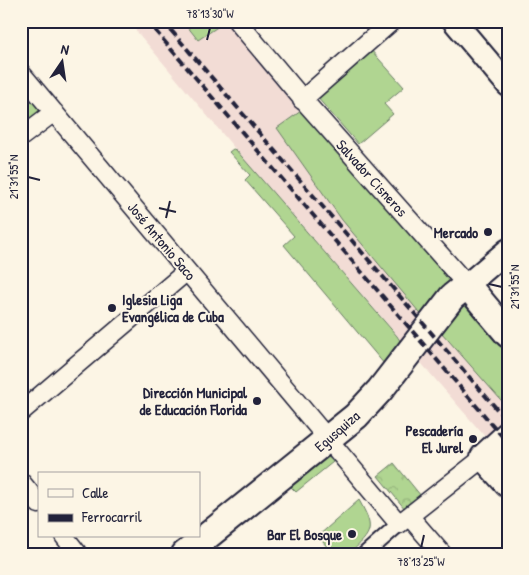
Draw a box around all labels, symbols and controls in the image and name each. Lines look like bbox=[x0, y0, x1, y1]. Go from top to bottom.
text: 78°13'30"W bbox=[186, 5, 234, 22]
north arrow bbox=[38, 38, 88, 88]
text: N bbox=[59, 39, 71, 59]
street label: Salvador Cisneros bbox=[332, 135, 413, 221]
text: 21°31'55"N bbox=[5, 155, 22, 199]
street label: José Antonio Saco bbox=[123, 197, 201, 285]
place label: Mercado bbox=[434, 222, 478, 243]
marker: Mercado bbox=[482, 226, 494, 238]
text: 21°31'55"N bbox=[506, 265, 523, 309]
place label: Iglesia Liga Evangélica de Cuba bbox=[122, 289, 224, 328]
marker: Iglesia Liga Evangélica de Cuba bbox=[106, 302, 118, 314]
place label: Dirección Municipal de Educación Florida bbox=[140, 382, 248, 420]
marker: Dirección Municipal de Educación Florida bbox=[251, 395, 263, 407]
street label: Egusquiza bbox=[310, 405, 364, 457]
place label: Pescadería El Jurel bbox=[406, 420, 464, 458]
marker: Pescadería El Jurel bbox=[467, 433, 479, 445]
legend bbox=[38, 472, 200, 538]
text: Calle bbox=[82, 482, 109, 503]
text: Ferrocarril bbox=[81, 506, 142, 527]
place label: Bar El Bosque bbox=[267, 524, 342, 546]
marker: Bar El Bosque bbox=[346, 528, 358, 540]
text: 78°13'25"W bbox=[397, 553, 445, 570]

